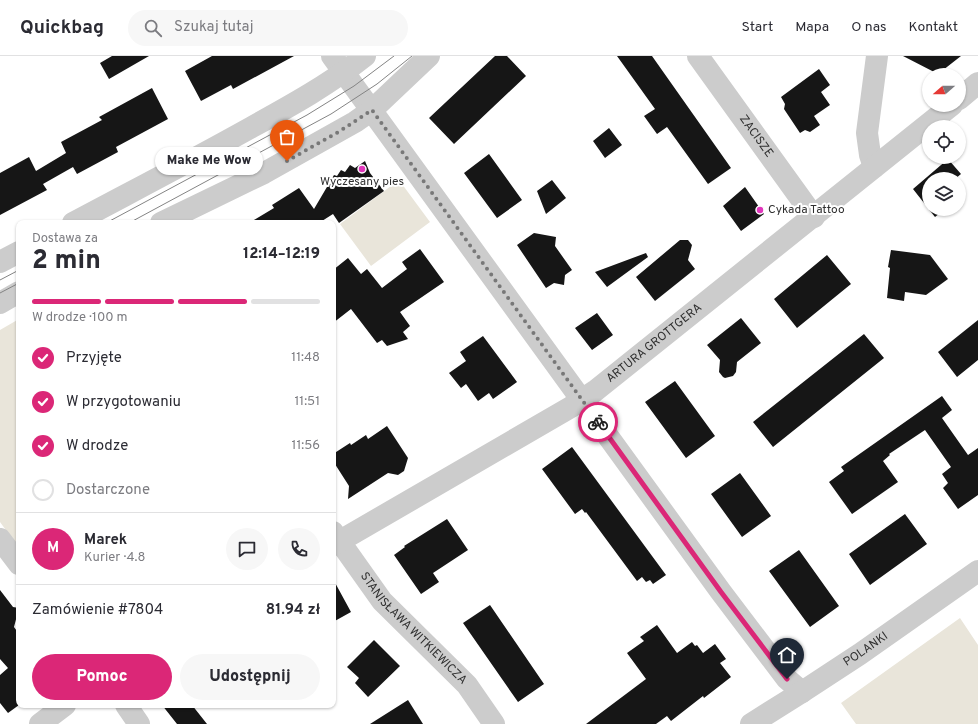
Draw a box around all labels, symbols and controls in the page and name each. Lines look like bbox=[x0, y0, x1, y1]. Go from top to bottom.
search box bbox=[128, 10, 408, 46]
text: Quickbag bbox=[20, 16, 104, 40]
icon: search bbox=[142, 17, 164, 39]
text: Szukaj tutaj bbox=[174, 18, 254, 37]
text: Start bbox=[741, 19, 773, 36]
text: Mapa bbox=[795, 19, 829, 36]
text: O nas bbox=[851, 19, 887, 36]
text: Kontakt bbox=[909, 19, 958, 36]
north arrow bbox=[922, 68, 966, 112]
map controls bbox=[922, 68, 966, 216]
street label: ZACISZE bbox=[735, 112, 777, 161]
pin bbox=[270, 120, 304, 161]
button: locate bbox=[922, 120, 966, 164]
icon: bag bbox=[276, 126, 298, 148]
callout: Make Me Wow bbox=[155, 147, 263, 175]
text: Make Me Wow bbox=[167, 153, 251, 169]
marker: Wyczesany pies bbox=[357, 164, 367, 174]
button: layers bbox=[922, 172, 966, 216]
place label: Wyczesany pies bbox=[320, 174, 404, 190]
place label: Cykada Tattoo bbox=[768, 202, 845, 218]
marker: Cykada Tattoo bbox=[755, 205, 765, 215]
text: Dostawa za bbox=[32, 231, 98, 247]
text: 2 min bbox=[32, 245, 101, 278]
text: 12:14–12:19 bbox=[243, 245, 320, 264]
street label: ARTURA GROTTGERA bbox=[603, 300, 706, 387]
text: W drodze · 100 m bbox=[32, 310, 128, 326]
icon: check bbox=[32, 347, 54, 369]
text: Przyjęte bbox=[66, 349, 122, 368]
text: 11:48 bbox=[291, 350, 320, 366]
icon: check bbox=[32, 391, 54, 413]
text: W przygotowaniu bbox=[66, 393, 181, 412]
text: 11:51 bbox=[294, 394, 320, 410]
courier bbox=[578, 402, 618, 442]
icon: bike bbox=[587, 411, 609, 433]
icon: check bbox=[32, 435, 54, 457]
text: W drodze bbox=[66, 437, 128, 456]
text: 11:56 bbox=[292, 438, 320, 454]
text: Dostarczone bbox=[66, 481, 150, 500]
button: chat bbox=[226, 528, 268, 570]
button: phone bbox=[278, 528, 320, 570]
text: Marek bbox=[84, 531, 127, 550]
text: M bbox=[47, 539, 59, 558]
text: Kurier · 4.8 bbox=[84, 550, 145, 566]
street label: STANISŁAWA WITKIEWICZA bbox=[356, 569, 470, 688]
text: Zamówienie #7804 bbox=[32, 601, 163, 620]
text: 81.94 zł bbox=[266, 601, 320, 620]
street label: POLANKI bbox=[841, 629, 892, 671]
pin bbox=[770, 638, 804, 679]
icon: home bbox=[776, 644, 798, 666]
button: Pomoc bbox=[32, 654, 172, 700]
button: Udostępnij bbox=[180, 654, 320, 700]

